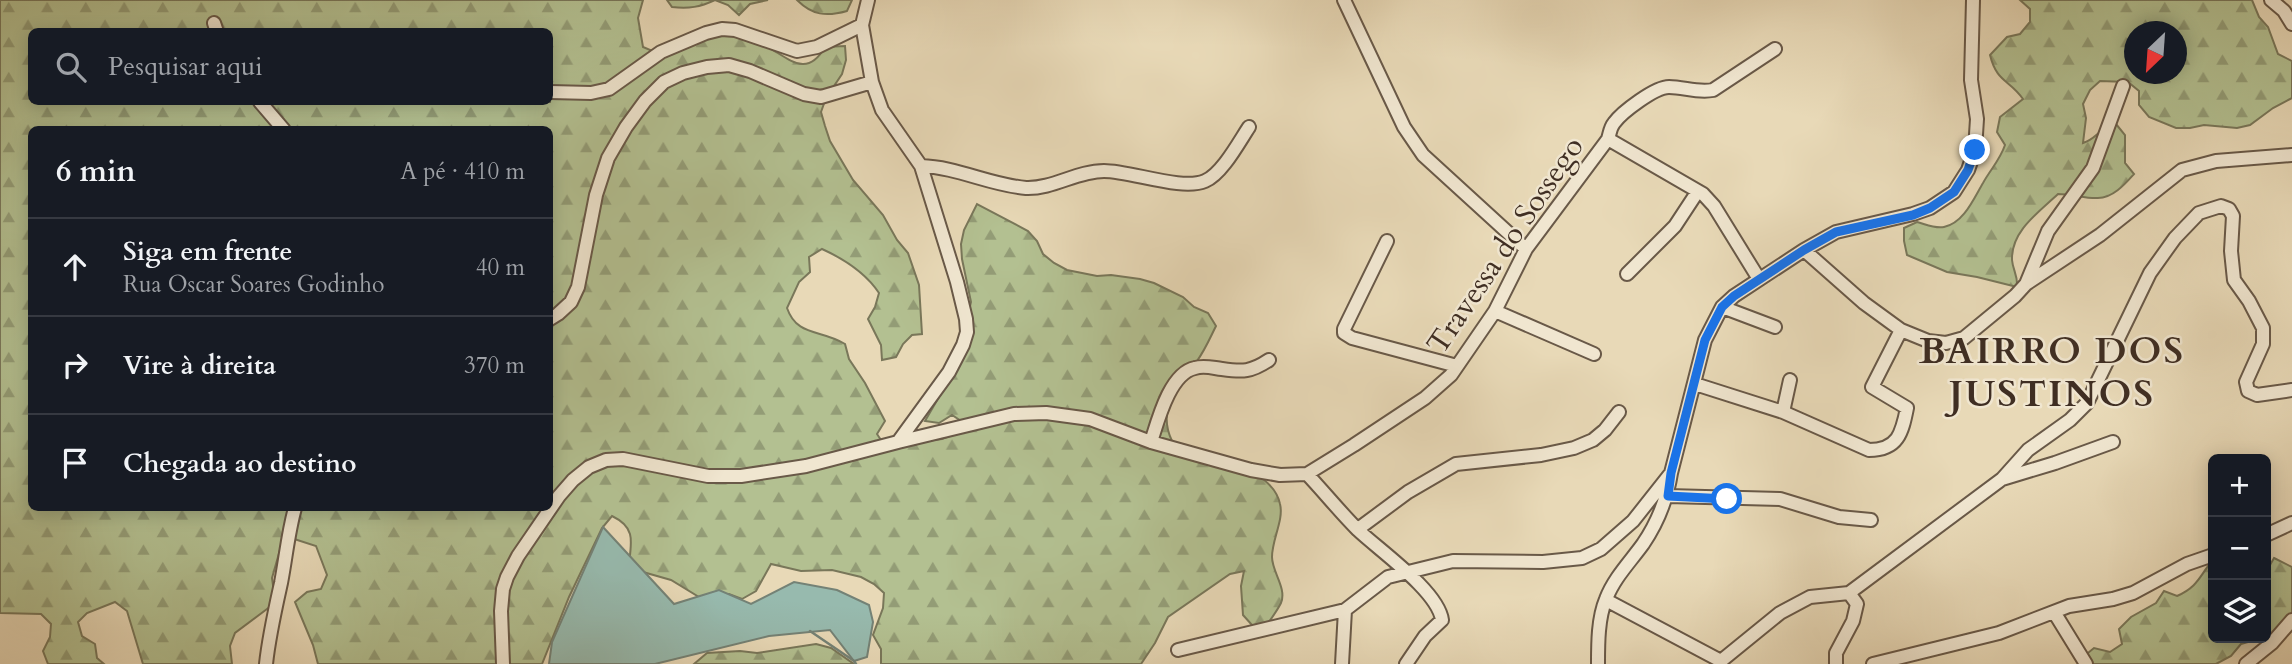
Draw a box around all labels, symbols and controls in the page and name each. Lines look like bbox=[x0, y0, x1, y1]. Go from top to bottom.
north arrow bbox=[2124, 21, 2187, 84]
search box bbox=[28, 28, 553, 105]
icon: search bbox=[52, 48, 90, 86]
text: Pesquisar aqui bbox=[108, 49, 263, 84]
street label: Travessa do Sossego bbox=[1417, 129, 1593, 362]
route end bbox=[1959, 134, 1990, 165]
text: 6 min bbox=[56, 151, 136, 192]
text: A pé · 410 m bbox=[401, 156, 525, 187]
text: Siga em frente bbox=[123, 234, 292, 269]
icon: ahead bbox=[56, 248, 94, 286]
text: 40 m bbox=[476, 252, 525, 283]
text: Rua Oscar Soares Godinho bbox=[123, 269, 384, 300]
district label: BAIRRO DOS JUSTINOS bbox=[1919, 326, 2185, 419]
icon: right bbox=[56, 346, 94, 384]
text: Vire à direita bbox=[123, 348, 276, 383]
text: 370 m bbox=[464, 350, 525, 381]
icon: arrive bbox=[56, 444, 94, 482]
text: Chegada ao destino bbox=[123, 446, 356, 481]
map controls bbox=[2208, 454, 2271, 643]
button: + bbox=[2208, 454, 2271, 517]
route start bbox=[1711, 483, 1742, 514]
button: − bbox=[2208, 517, 2271, 580]
button: layers bbox=[2208, 580, 2271, 643]

